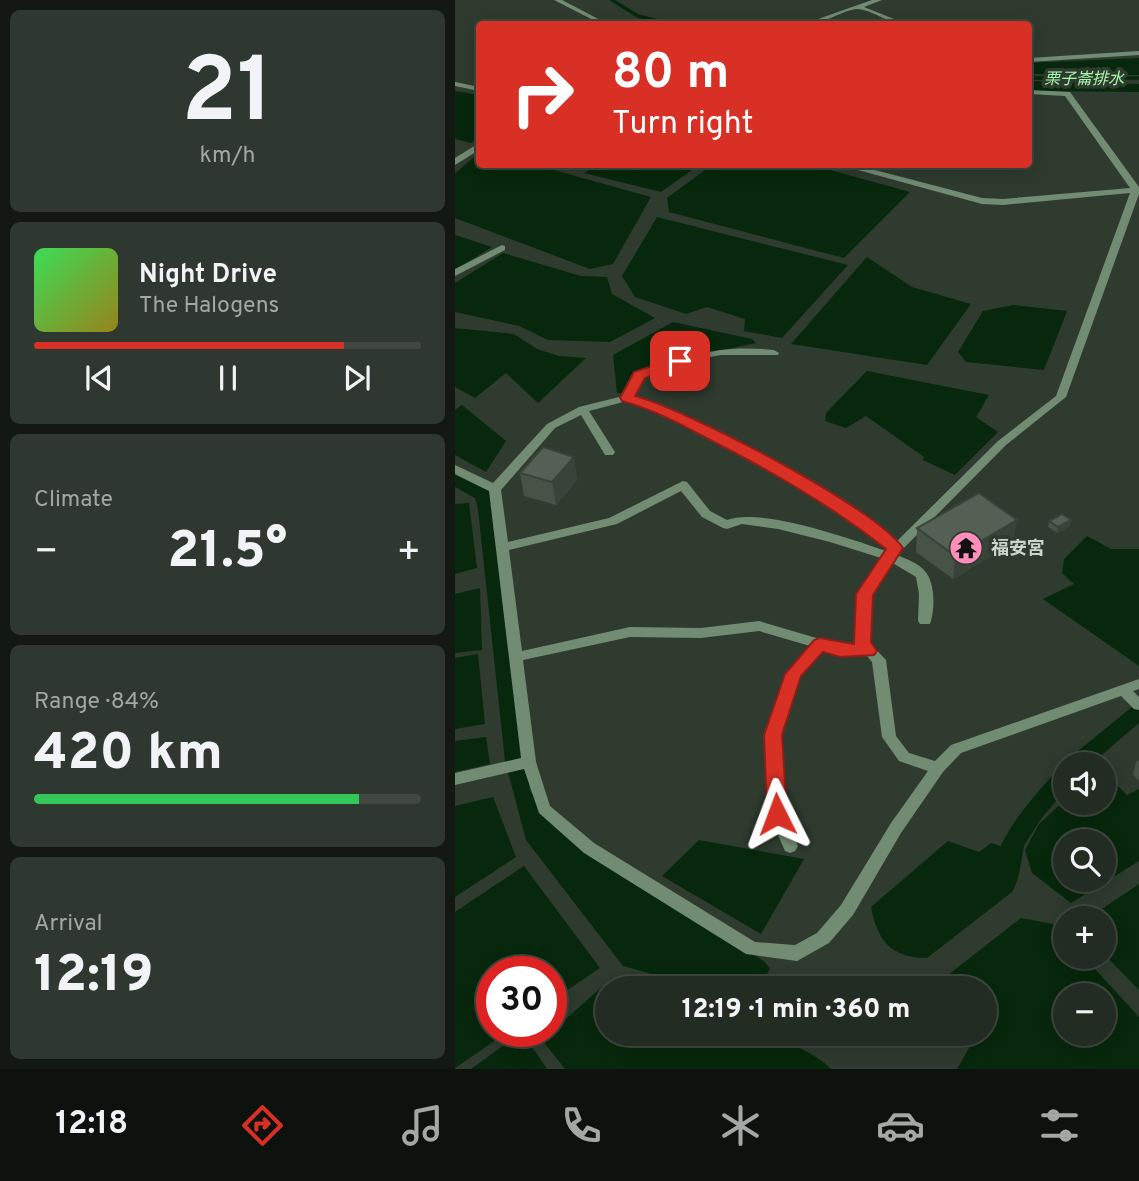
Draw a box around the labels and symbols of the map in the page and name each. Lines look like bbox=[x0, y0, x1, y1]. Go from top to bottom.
water label: 栗子崙排水 bbox=[1044, 70, 1125, 90]
pin bbox=[650, 331, 710, 391]
temple icon: 福安宮 bbox=[947, 529, 985, 567]
place label: 福安宮 bbox=[991, 538, 1045, 561]
position arrow bbox=[740, 777, 814, 851]
speed limit sign: 30 bbox=[476, 956, 567, 1047]

